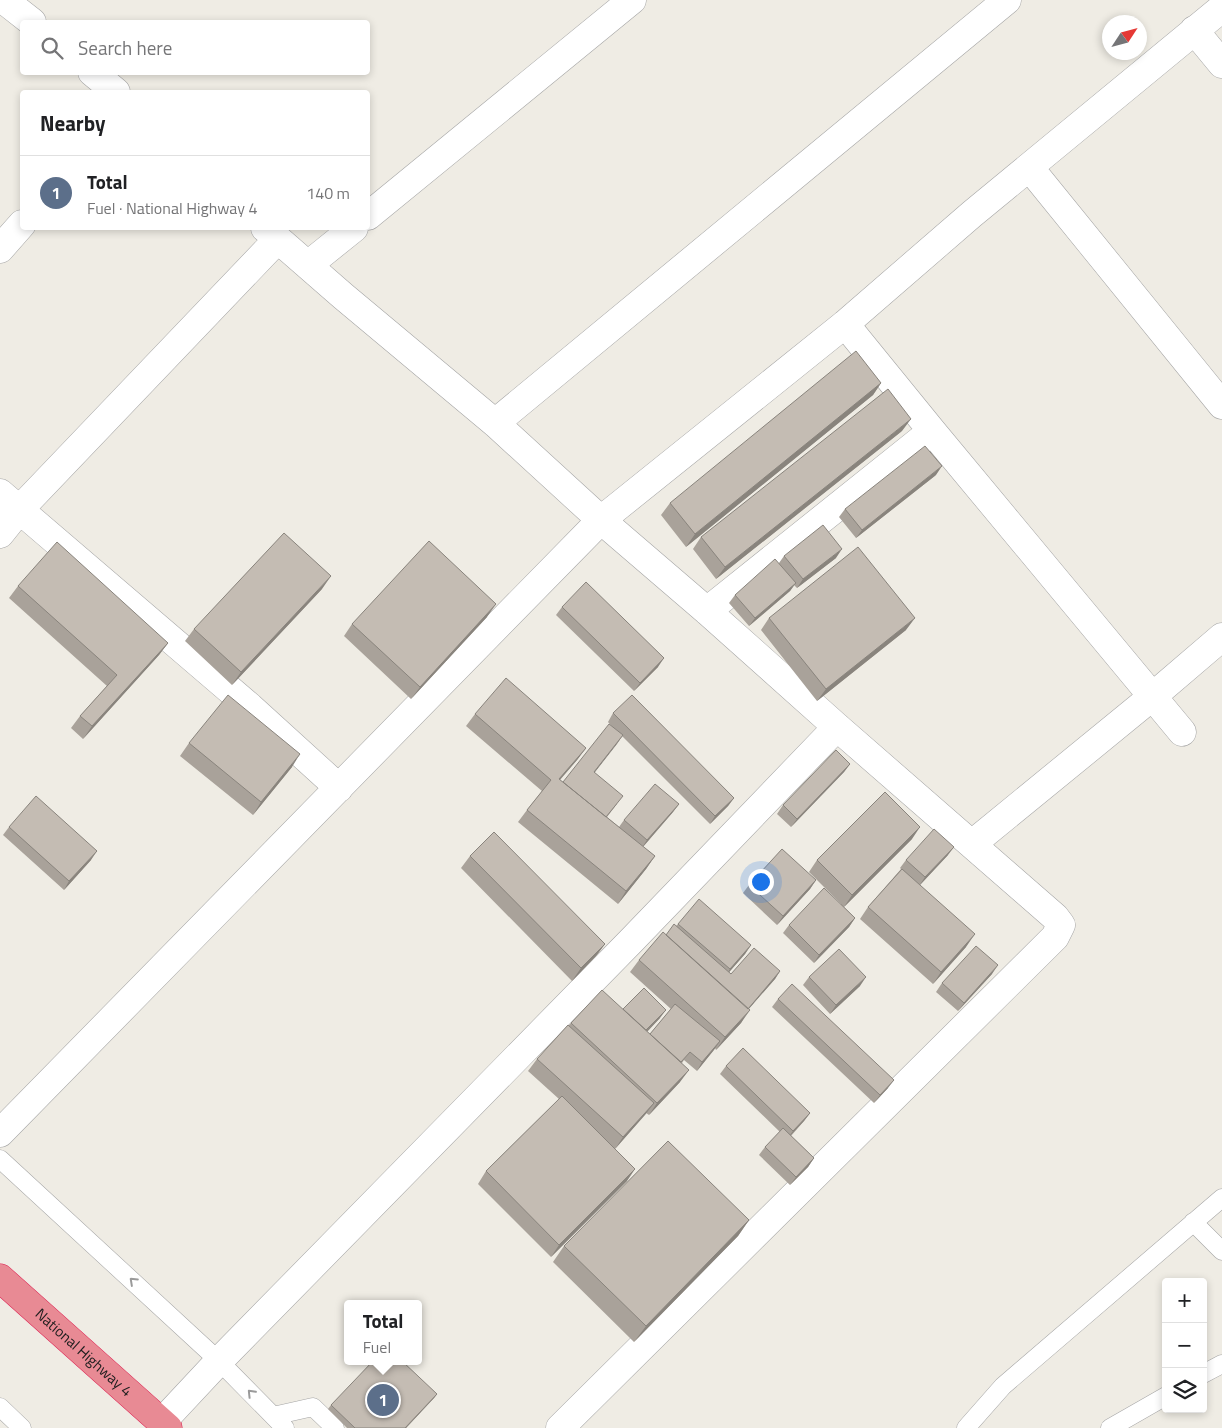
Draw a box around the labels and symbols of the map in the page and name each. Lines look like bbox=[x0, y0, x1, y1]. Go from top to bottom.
north arrow bbox=[1102, 15, 1147, 60]
your location bbox=[748, 869, 774, 895]
one-way arrow bbox=[129, 1278, 138, 1287]
street label: National Highway 4 bbox=[30, 1303, 138, 1402]
pin: 1 bbox=[367, 1381, 399, 1419]
one-way arrow bbox=[247, 1390, 256, 1399]

